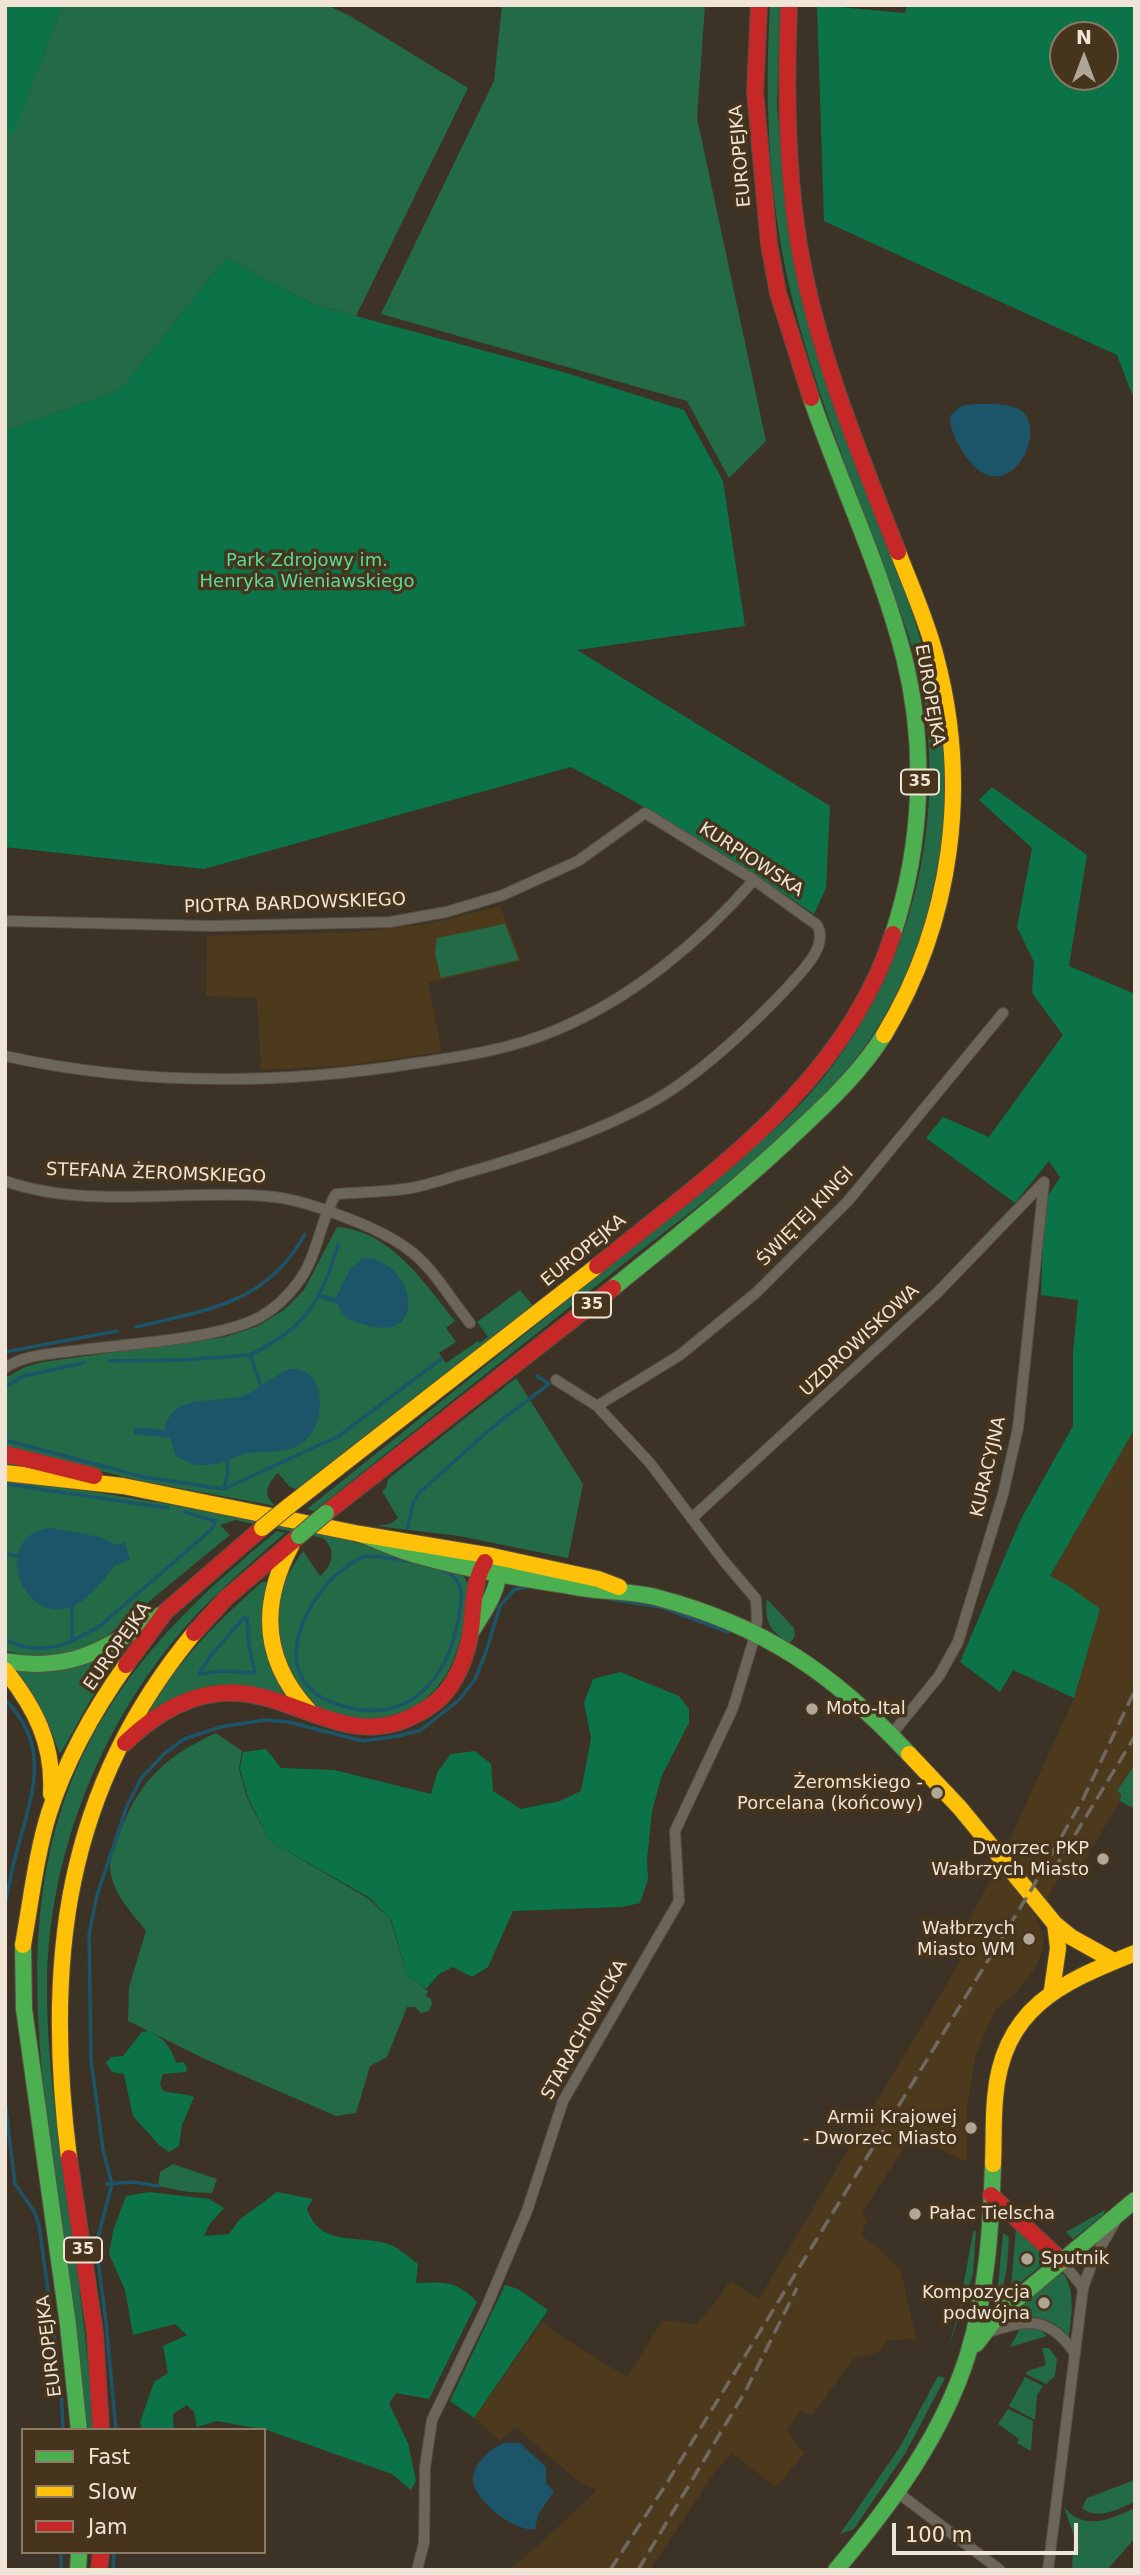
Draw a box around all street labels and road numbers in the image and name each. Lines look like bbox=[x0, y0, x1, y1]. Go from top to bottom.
street label: EUROPEJKA bbox=[726, 104, 756, 208]
street label: EUROPEJKA bbox=[909, 643, 949, 747]
road number: 35 bbox=[901, 769, 939, 794]
street label: KURPIOWSKA bbox=[695, 818, 807, 902]
street label: PIOTRA BARDOWSKIEGO bbox=[184, 889, 406, 919]
street label: STEFANA ŻEROMSKIEGO bbox=[46, 1159, 266, 1189]
street label: ŚWIĘTEJ KINGI bbox=[753, 1163, 859, 1271]
street label: EUROPEJKA bbox=[537, 1210, 631, 1292]
street label: UZDROWISKOWA bbox=[796, 1280, 924, 1402]
road number: 35 bbox=[573, 1292, 611, 1317]
street label: KURACYJNA bbox=[967, 1415, 1011, 1519]
street label: EUROPEJKA bbox=[80, 1599, 156, 1695]
street label: STARACHOWICKA bbox=[538, 1956, 632, 2104]
road number: 35 bbox=[64, 2238, 102, 2262]
street label: EUROPEJKA bbox=[33, 2294, 67, 2398]

